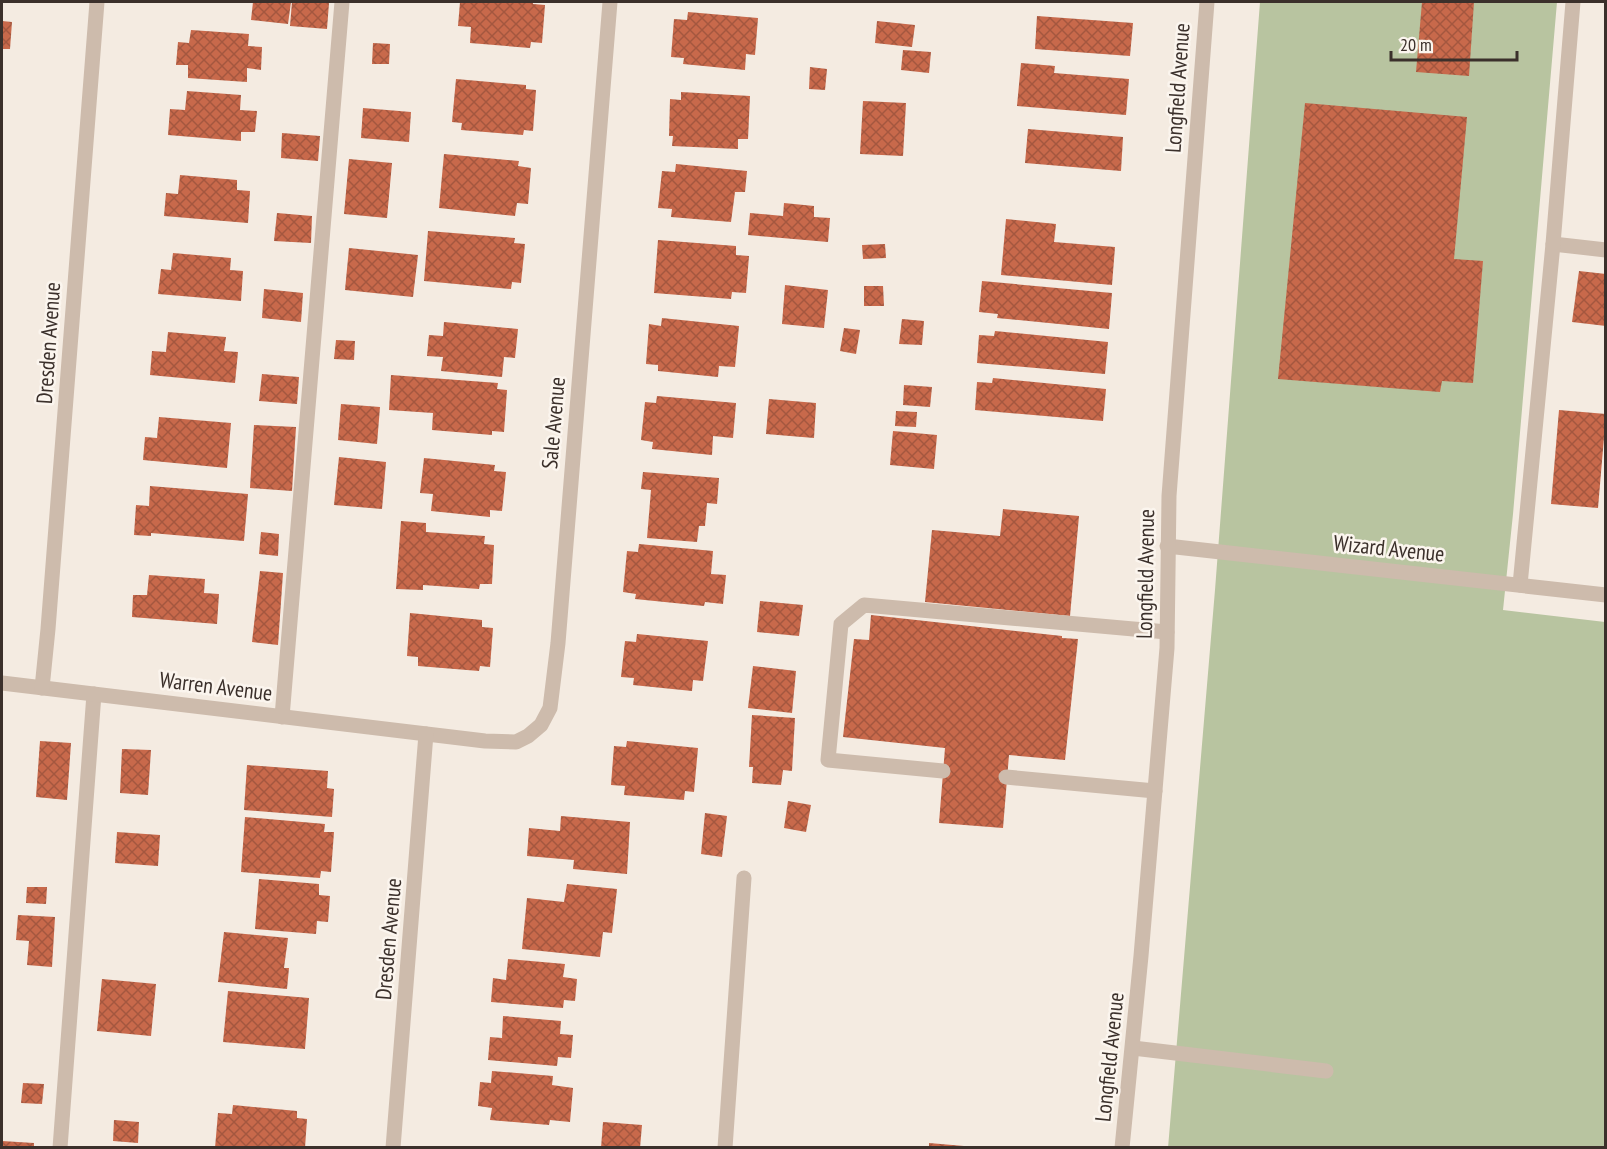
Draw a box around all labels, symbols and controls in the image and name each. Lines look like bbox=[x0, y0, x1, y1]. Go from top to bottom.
street label: Longfield Avenue bbox=[1159, 22, 1195, 154]
scale bar bbox=[1391, 24, 1517, 62]
text: 20 m bbox=[1400, 33, 1432, 56]
street label: Dresden Avenue bbox=[30, 281, 66, 405]
street label: Sale Avenue bbox=[535, 376, 571, 470]
street label: Longfield Avenue bbox=[1130, 509, 1160, 639]
street label: Wizard Avenue bbox=[1332, 528, 1446, 568]
street label: Warren Avenue bbox=[158, 665, 274, 707]
street label: Dresden Avenue bbox=[369, 877, 407, 1001]
street label: Longfield Avenue bbox=[1088, 991, 1130, 1123]

